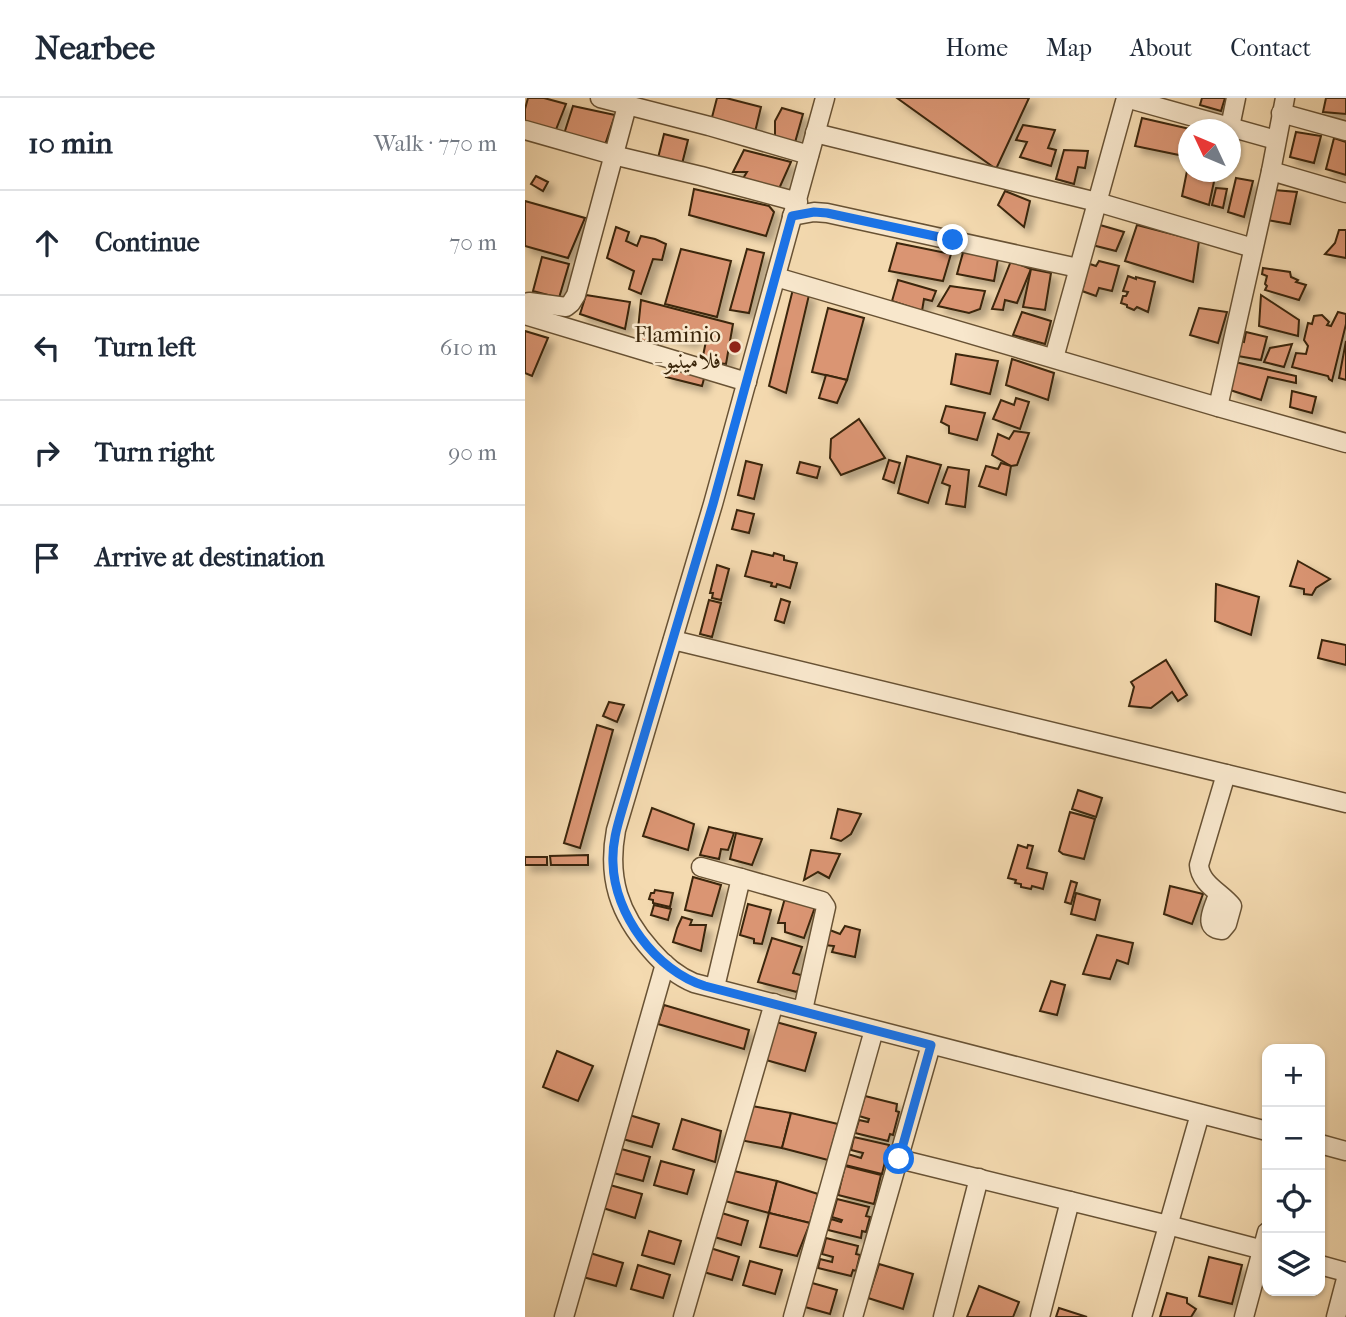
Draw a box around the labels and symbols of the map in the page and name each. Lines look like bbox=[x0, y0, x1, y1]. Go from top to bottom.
north arrow bbox=[1178, 119, 1241, 182]
route end bbox=[937, 224, 968, 255]
place label: Flaminio - فلامينيو bbox=[634, 321, 721, 375]
marker: Flaminio - فلامينيو bbox=[727, 339, 743, 355]
route start bbox=[883, 1143, 914, 1174]

